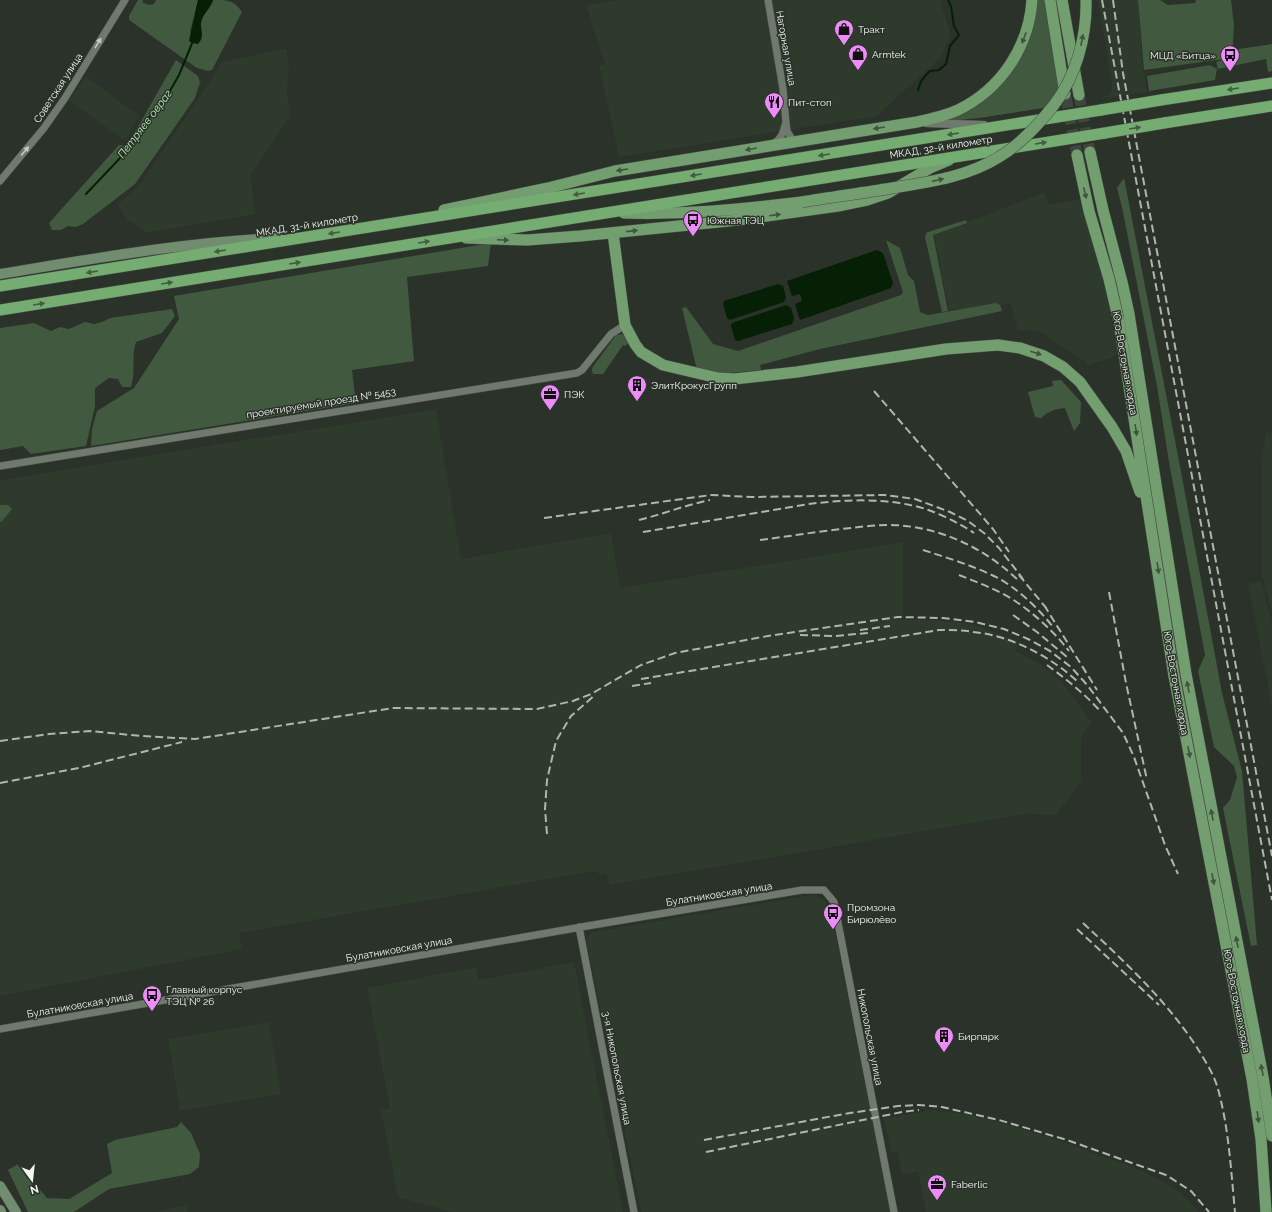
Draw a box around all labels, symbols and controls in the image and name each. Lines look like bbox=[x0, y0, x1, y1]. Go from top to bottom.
street label: Нагорная улица bbox=[774, 10, 798, 86]
shop icon: Тракт bbox=[833, 18, 855, 46]
place label: Тракт bbox=[858, 24, 885, 35]
one-way arrow bbox=[1021, 32, 1027, 44]
one-way arrow bbox=[1080, 34, 1086, 46]
one-way arrow bbox=[95, 37, 102, 49]
shop icon: Armtek bbox=[847, 43, 869, 71]
bus stop icon: МЦД «Битца» bbox=[1219, 44, 1241, 72]
place label: Armtek bbox=[872, 49, 907, 60]
place label: МЦД «Битца» bbox=[1150, 50, 1216, 61]
street label: Советская улица bbox=[31, 51, 85, 125]
one-way arrow bbox=[1227, 86, 1240, 92]
water label: Петряев овраг bbox=[115, 87, 175, 161]
restaurant icon: Пит-стоп bbox=[763, 91, 785, 119]
place label: Пит-стоп bbox=[788, 97, 832, 108]
one-way arrow bbox=[873, 125, 885, 131]
one-way arrow bbox=[1129, 125, 1141, 131]
one-way arrow bbox=[947, 132, 959, 138]
street label: МКАД, 32-й километр bbox=[889, 133, 993, 161]
one-way arrow bbox=[1035, 140, 1048, 146]
one-way arrow bbox=[21, 145, 30, 156]
one-way arrow bbox=[745, 147, 757, 153]
one-way arrow bbox=[818, 152, 830, 158]
one-way arrow bbox=[616, 167, 628, 173]
one-way arrow bbox=[690, 172, 702, 178]
one-way arrow bbox=[931, 177, 944, 183]
one-way arrow bbox=[1083, 187, 1089, 200]
one-way arrow bbox=[573, 191, 585, 197]
bus stop icon: Южная ТЭЦ bbox=[682, 209, 704, 237]
street label: МКАД, 31-й километр bbox=[255, 212, 359, 238]
one-way arrow bbox=[769, 212, 781, 218]
place label: Южная ТЭЦ bbox=[707, 215, 764, 226]
one-way arrow bbox=[626, 228, 638, 234]
one-way arrow bbox=[328, 230, 340, 236]
one-way arrow bbox=[497, 237, 510, 243]
one-way arrow bbox=[418, 239, 430, 245]
one-way arrow bbox=[214, 248, 226, 254]
one-way arrow bbox=[289, 259, 301, 265]
one-way arrow bbox=[86, 269, 98, 275]
one-way arrow bbox=[161, 280, 173, 286]
one-way arrow bbox=[32, 301, 45, 307]
street label: Юго-Восточная хорда bbox=[1110, 310, 1140, 416]
one-way arrow bbox=[1031, 350, 1043, 356]
building icon: ЭлитКрокусГрупп bbox=[626, 374, 648, 402]
place label: ЭлитКрокусГрупп bbox=[651, 380, 737, 391]
office icon: ПЭК bbox=[539, 383, 561, 411]
street label: проектируемый проезд № 5453 bbox=[245, 386, 397, 420]
place label: ПЭК bbox=[564, 389, 585, 400]
one-way arrow bbox=[1133, 424, 1139, 436]
one-way arrow bbox=[1155, 562, 1161, 574]
street label: Юго-Восточная хорда bbox=[1161, 630, 1191, 736]
one-way arrow bbox=[1185, 681, 1191, 693]
one-way arrow bbox=[1186, 745, 1192, 758]
one-way arrow bbox=[1209, 808, 1215, 821]
one-way arrow bbox=[1210, 873, 1216, 885]
street label: Булатниковская улица bbox=[665, 880, 773, 908]
bus stop icon: Промзона Бирюлёво bbox=[822, 902, 844, 930]
place label: Промзона Бирюлёво bbox=[847, 902, 896, 925]
street label: Булатниковская улица bbox=[345, 934, 453, 964]
one-way arrow bbox=[1233, 936, 1239, 948]
street label: Юго-Восточная хорда bbox=[1222, 948, 1252, 1054]
bus stop icon: Главный корпус ТЭЦ № 26 bbox=[141, 984, 163, 1012]
place label: Главный корпус ТЭЦ № 26 bbox=[166, 984, 243, 1007]
street label: Никопольская улица bbox=[855, 988, 885, 1086]
street label: Булатниковская улица bbox=[26, 990, 134, 1020]
street label: 3-я Никопольская улица bbox=[601, 1010, 633, 1126]
building icon: Бирпарк bbox=[933, 1025, 955, 1053]
place label: Бирпарк bbox=[958, 1031, 999, 1042]
one-way arrow bbox=[1258, 1064, 1264, 1076]
one-way arrow bbox=[1255, 1111, 1261, 1123]
north arrow bbox=[12, 1160, 52, 1200]
office icon: Faberlic bbox=[926, 1173, 948, 1201]
place label: Faberlic bbox=[951, 1179, 988, 1190]
text: N bbox=[29, 1182, 40, 1197]

